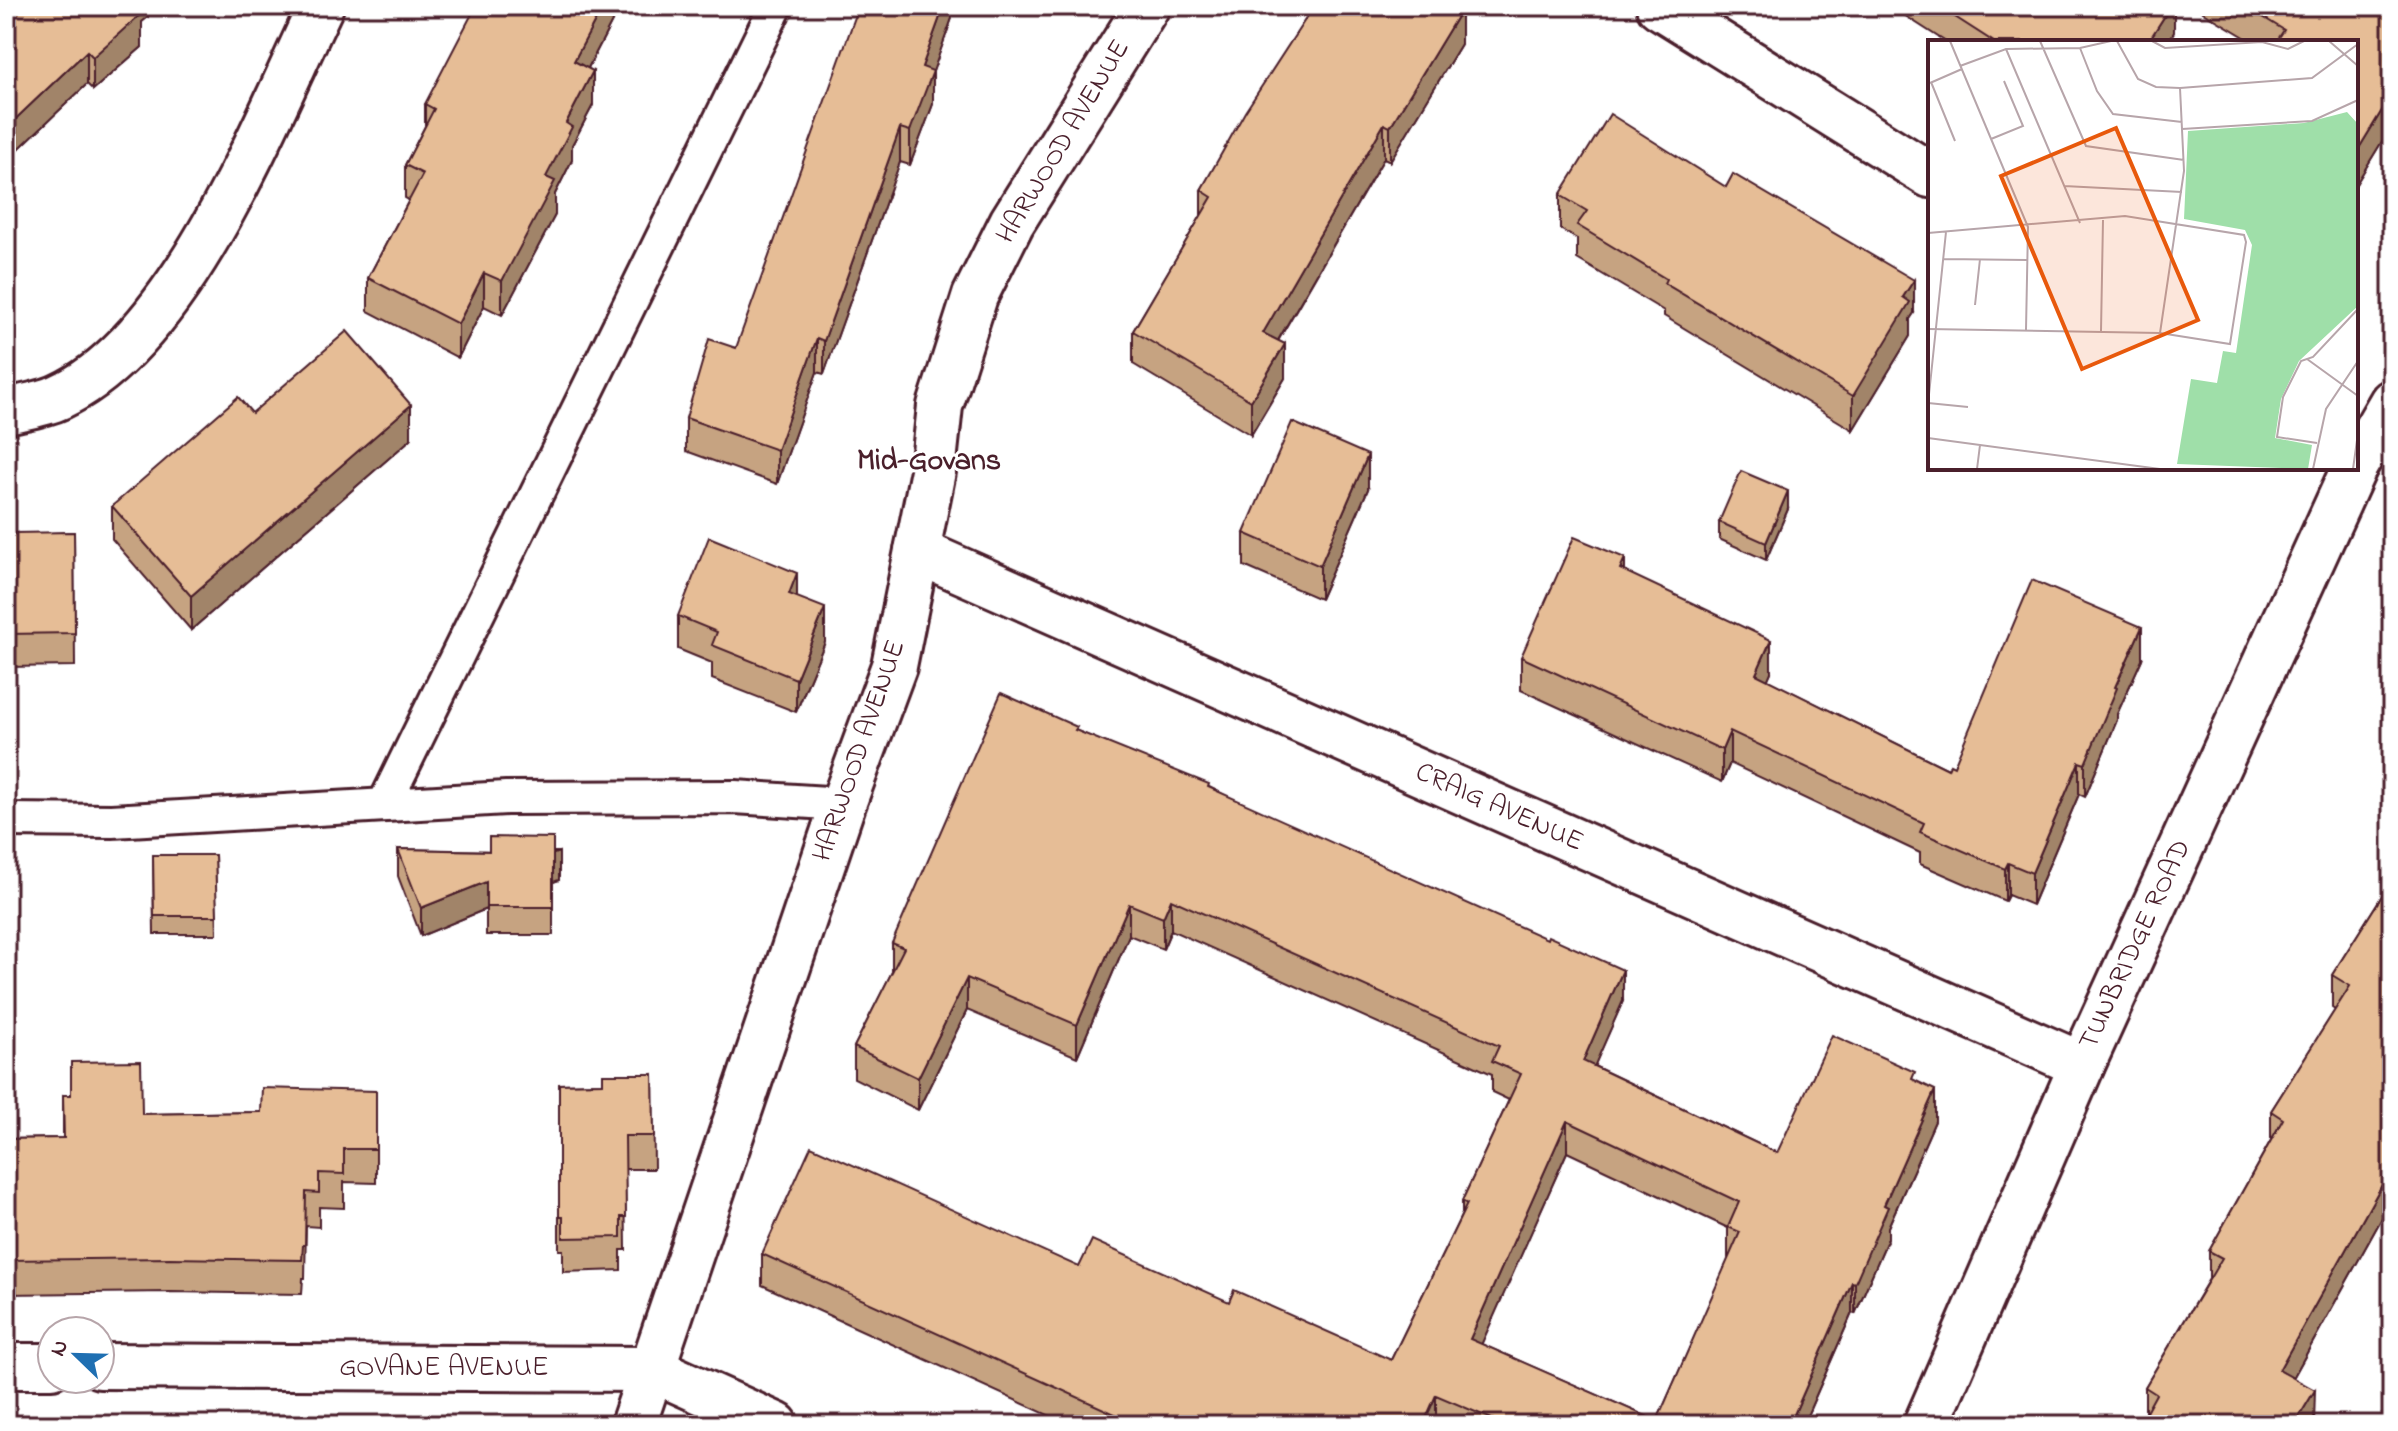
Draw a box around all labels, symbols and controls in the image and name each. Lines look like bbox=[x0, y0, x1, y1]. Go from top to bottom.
street label: HARWOOD AVENUE bbox=[987, 32, 1141, 252]
inset map bbox=[1928, 40, 2358, 470]
district label: Mid-Govans bbox=[857, 440, 1001, 484]
street label: HARWOOD AVENUE bbox=[803, 635, 917, 867]
street label: CRAIG AVENUE bbox=[1408, 753, 1590, 863]
street label: TUNBRIDGE ROAD bbox=[2069, 833, 2203, 1057]
north arrow bbox=[36, 1315, 116, 1395]
text: N bbox=[43, 1335, 78, 1361]
street label: GOVANE AVENUE bbox=[339, 1348, 549, 1389]

